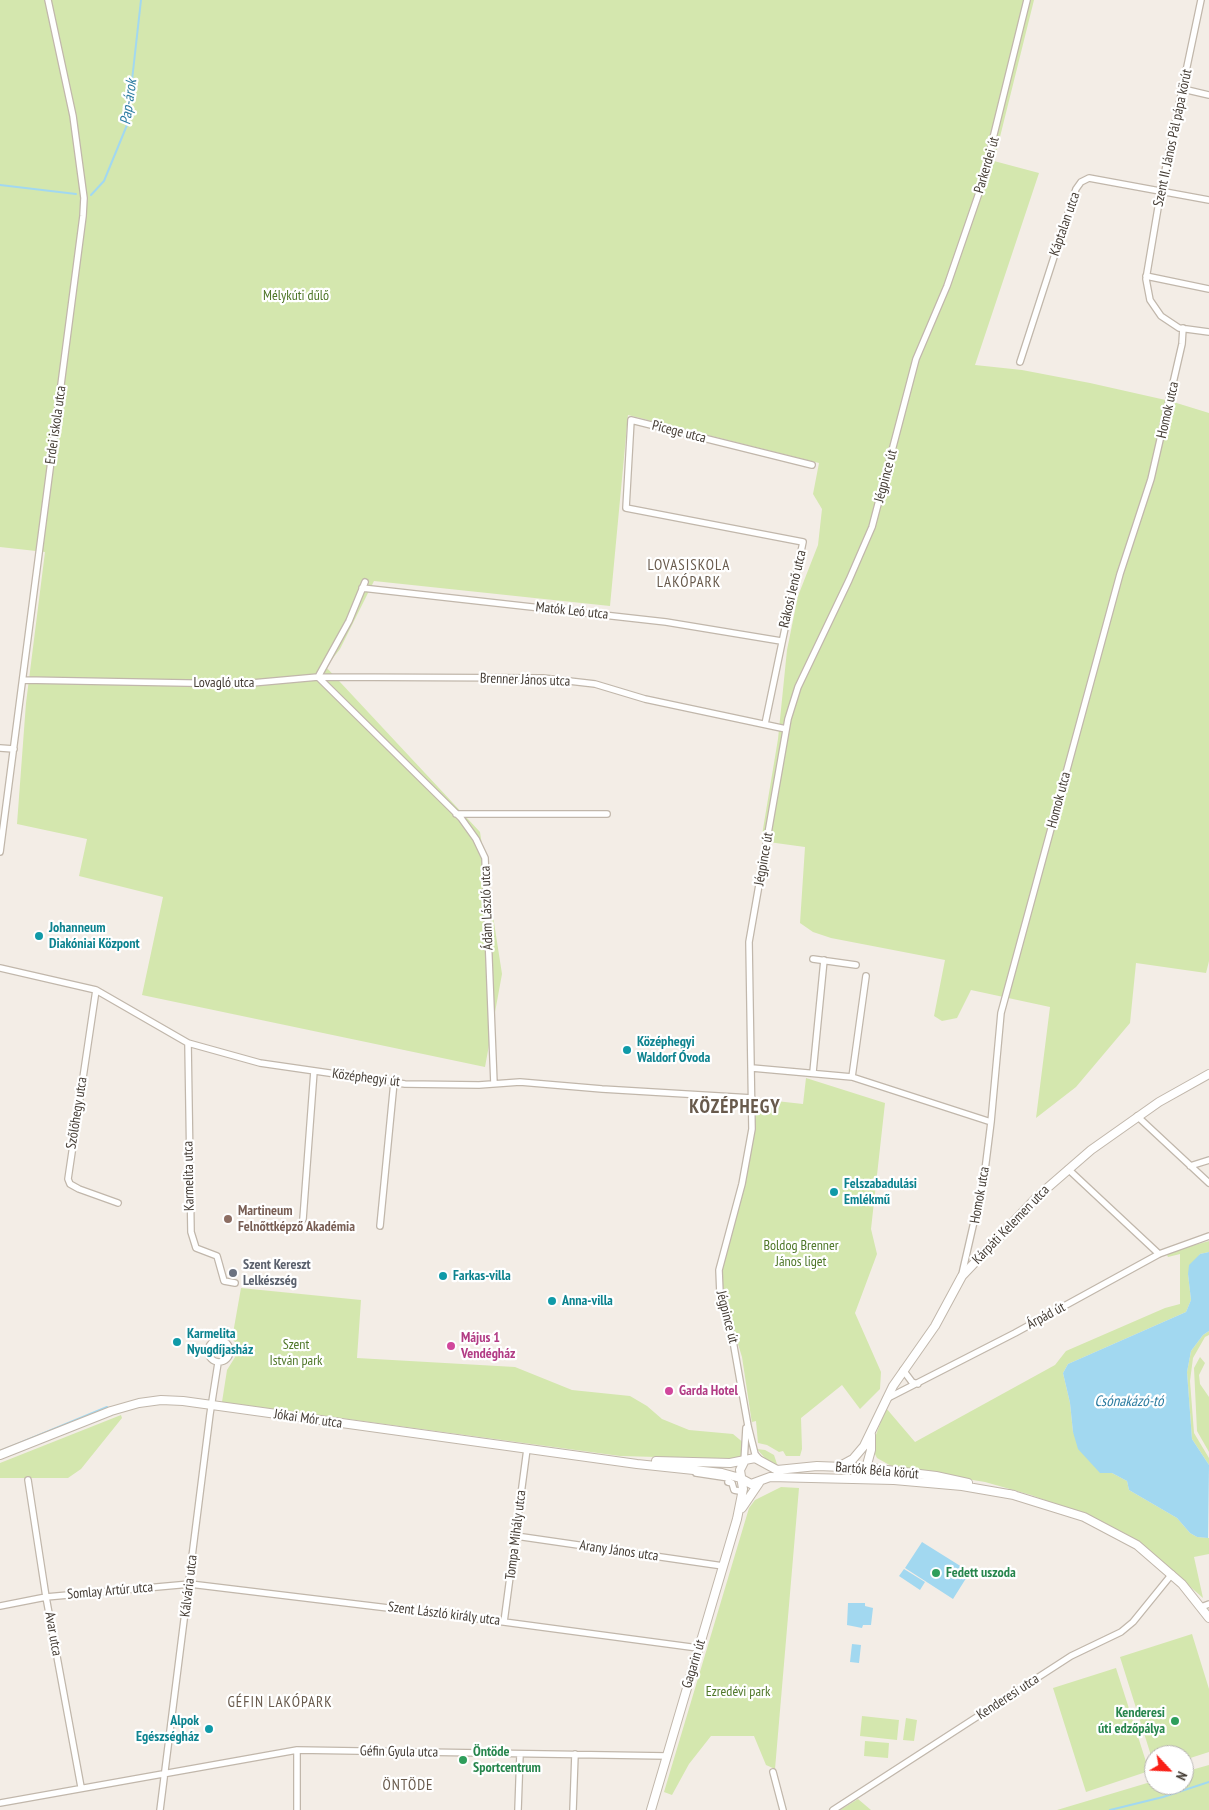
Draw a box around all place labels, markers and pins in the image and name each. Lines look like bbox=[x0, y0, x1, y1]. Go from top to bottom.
place label: Johanneum Diakóniai Központ bbox=[49, 920, 140, 952]
marker: Johanneum Diakóniai Központ bbox=[33, 930, 45, 942]
place label: Középhegyi Waldorf Óvoda bbox=[637, 1034, 710, 1066]
marker: Középhegyi Waldorf Óvoda bbox=[621, 1044, 633, 1056]
place label: Felszabadulási Emlékmű bbox=[844, 1176, 917, 1208]
marker: Felszabadulási Emlékmű bbox=[828, 1186, 840, 1198]
place label: Martineum Felnőttképző Akadémia bbox=[238, 1203, 355, 1236]
marker: Martineum Felnőttképző Akadémia bbox=[222, 1213, 234, 1225]
place label: Szent Kereszt Lelkészség bbox=[243, 1257, 311, 1290]
marker: Szent Kereszt Lelkészség bbox=[227, 1267, 239, 1279]
place label: Farkas-villa bbox=[453, 1268, 511, 1284]
marker: Farkas-villa bbox=[437, 1270, 449, 1282]
place label: Anna-villa bbox=[562, 1293, 613, 1309]
marker: Anna-villa bbox=[546, 1295, 558, 1307]
place label: Karmelita Nyugdíjasház bbox=[187, 1326, 253, 1358]
place label: Május 1 Vendégház bbox=[461, 1330, 515, 1362]
marker: Karmelita Nyugdíjasház bbox=[171, 1336, 183, 1348]
marker: Május 1 Vendégház bbox=[445, 1340, 457, 1352]
place label: Garda Hotel bbox=[679, 1383, 738, 1399]
marker: Garda Hotel bbox=[663, 1385, 675, 1397]
place label: Fedett uszoda bbox=[946, 1565, 1016, 1581]
marker: Fedett uszoda bbox=[930, 1567, 942, 1579]
place label: Kenderesi úti edzőpálya bbox=[1098, 1705, 1165, 1738]
place label: Alpok Egészségház bbox=[136, 1713, 199, 1745]
marker: Kenderesi úti edzőpálya bbox=[1169, 1715, 1181, 1727]
marker: Alpok Egészségház bbox=[203, 1723, 215, 1735]
place label: Öntöde Sportcentrum bbox=[473, 1744, 541, 1776]
marker: Öntöde Sportcentrum bbox=[457, 1754, 469, 1766]

